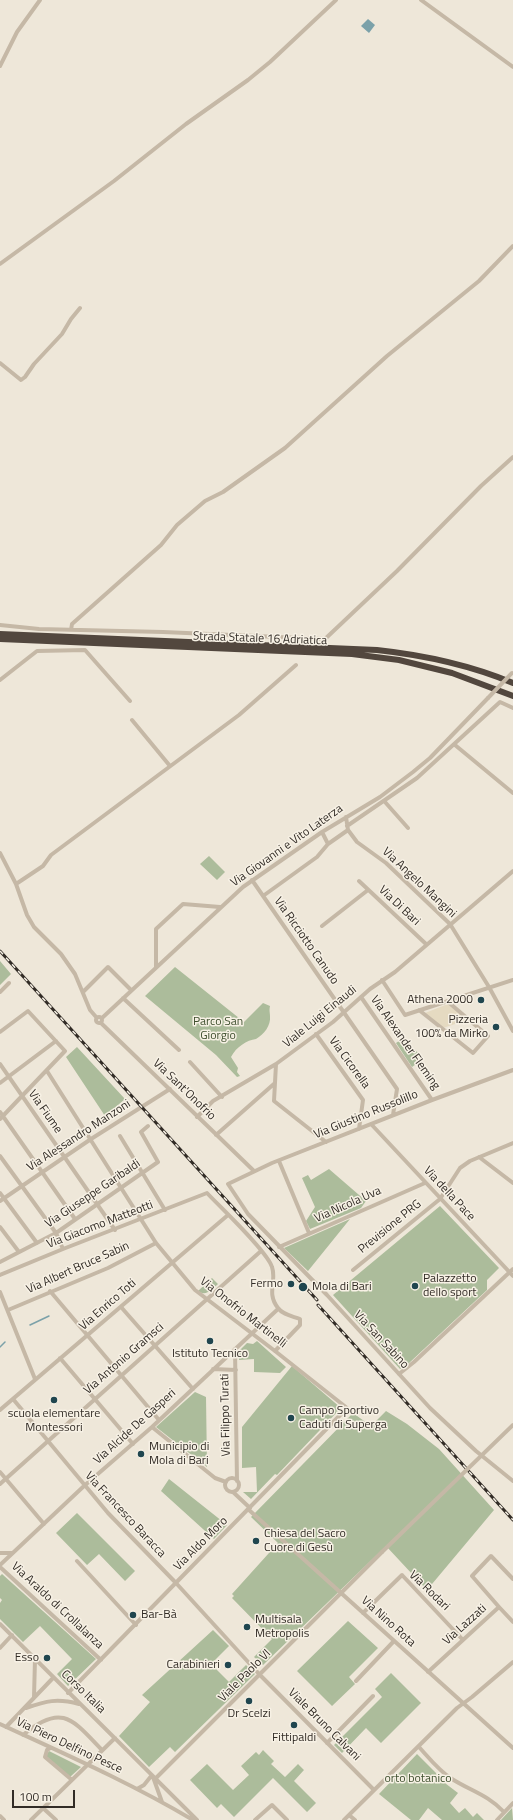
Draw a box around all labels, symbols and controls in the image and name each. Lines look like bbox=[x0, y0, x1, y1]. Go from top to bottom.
street label: Strada Statale 16 Adriatica bbox=[193, 629, 327, 649]
street label: Via Giovanni e Vito Laterza bbox=[228, 802, 346, 890]
street label: Via Angelo Mangini bbox=[379, 845, 459, 921]
street label: Via Di Bari bbox=[375, 883, 423, 929]
street label: Via Ricciotto Canudo bbox=[271, 895, 341, 987]
street label: Viale Luigi Einaudi bbox=[280, 983, 360, 1051]
street label: Via Alexander Fleming bbox=[367, 993, 443, 1093]
place label: Athena 2000 bbox=[407, 993, 473, 1007]
marker: Athena 2000 bbox=[476, 995, 486, 1005]
place label: Pizzeria 100% da Mirko bbox=[415, 1013, 488, 1041]
park label: Parco San Giorgio bbox=[193, 1015, 243, 1043]
marker: Pizzeria 100% da Mirko bbox=[491, 1022, 501, 1032]
street label: Via Cicorella bbox=[325, 1034, 373, 1092]
street label: Via Sant'Onofrio bbox=[150, 1056, 218, 1124]
street label: Via Fiume bbox=[25, 1088, 65, 1136]
street label: Via Giustino Russolillo bbox=[312, 1088, 420, 1142]
street label: Via Alessandro Manzoni bbox=[25, 1097, 133, 1175]
street label: Via Giuseppe Garibaldi bbox=[43, 1157, 143, 1231]
street label: Via della Pace bbox=[420, 1164, 478, 1224]
street label: Via Nicola Uva bbox=[312, 1184, 384, 1226]
street label: Previsione PRG bbox=[356, 1197, 424, 1257]
street label: Via Giacomo Matteotti bbox=[45, 1198, 155, 1252]
street label: Via Albert Bruce Sabin bbox=[24, 1239, 132, 1297]
place label: Palazzetto dello sport bbox=[423, 1272, 477, 1300]
street label: Via Onofrio Martinelli bbox=[197, 1275, 289, 1351]
street label: Via Enrico Toti bbox=[77, 1276, 139, 1334]
place label: Fermo bbox=[250, 1277, 283, 1291]
marker: Fermo bbox=[286, 1279, 296, 1289]
place label: Mola di Bari bbox=[312, 1280, 372, 1294]
marker: Mola di Bari bbox=[297, 1281, 309, 1293]
marker: Palazzetto dello sport bbox=[410, 1281, 420, 1291]
street label: Via San Sabino bbox=[350, 1308, 412, 1372]
street label: Via Antonio Gramsci bbox=[81, 1320, 167, 1398]
marker: Istituto Tecnico bbox=[205, 1336, 215, 1346]
place label: Istituto Tecnico bbox=[172, 1347, 248, 1361]
street label: Via Filippo Turati bbox=[218, 1373, 234, 1457]
street label: Via Alcide De Gasperi bbox=[91, 1386, 179, 1468]
marker: scuola elementare Montessori bbox=[49, 1395, 59, 1405]
place label: Campo Sportivo Caduti di Superga bbox=[299, 1404, 387, 1432]
place label: scuola elementare Montessori bbox=[8, 1407, 100, 1435]
marker: Campo Sportivo Caduti di Superga bbox=[286, 1413, 296, 1423]
place label: Municipio di Mola di Bari bbox=[149, 1440, 209, 1468]
marker: Municipio di Mola di Bari bbox=[136, 1449, 146, 1459]
street label: Via Francesco Baracca bbox=[82, 1469, 168, 1561]
street label: Via Aldo Moro bbox=[171, 1514, 231, 1574]
place label: Chiesa del Sacro Cuore di Gesù bbox=[264, 1527, 346, 1555]
marker: Chiesa del Sacro Cuore di Gesù bbox=[251, 1536, 261, 1546]
street label: Via Araldo di Crollalanza bbox=[8, 1560, 106, 1652]
street label: Via Rodari bbox=[406, 1568, 452, 1614]
street label: Via Nino Rota bbox=[358, 1594, 418, 1650]
street label: Via Lazzati bbox=[440, 1602, 490, 1648]
place label: Bar-Bà bbox=[141, 1608, 177, 1622]
marker: Bar-Bà bbox=[128, 1610, 138, 1620]
place label: Multisala Metropolis bbox=[255, 1613, 309, 1641]
marker: Multisala Metropolis bbox=[242, 1622, 252, 1632]
street label: Viale Paolo VI bbox=[216, 1647, 274, 1705]
place label: Esso bbox=[15, 1651, 39, 1665]
marker: Esso bbox=[42, 1653, 52, 1663]
place label: Carabinieri bbox=[166, 1658, 220, 1672]
marker: Carabinieri bbox=[223, 1660, 233, 1670]
street label: Corso Italia bbox=[58, 1667, 108, 1717]
street label: Viale Bruno Calvani bbox=[285, 1686, 363, 1764]
marker: Dr Scelzi bbox=[244, 1696, 254, 1706]
place label: Dr Scelzi bbox=[227, 1707, 271, 1721]
street label: Via Piero Delfino Pesce bbox=[14, 1715, 124, 1777]
marker: Fittipaldi bbox=[289, 1720, 299, 1730]
place label: Fittipaldi bbox=[272, 1731, 316, 1745]
park label: orto botanico bbox=[384, 1772, 452, 1786]
scale bar bbox=[14, 1782, 77, 1808]
text: 100 m bbox=[19, 1787, 52, 1806]

